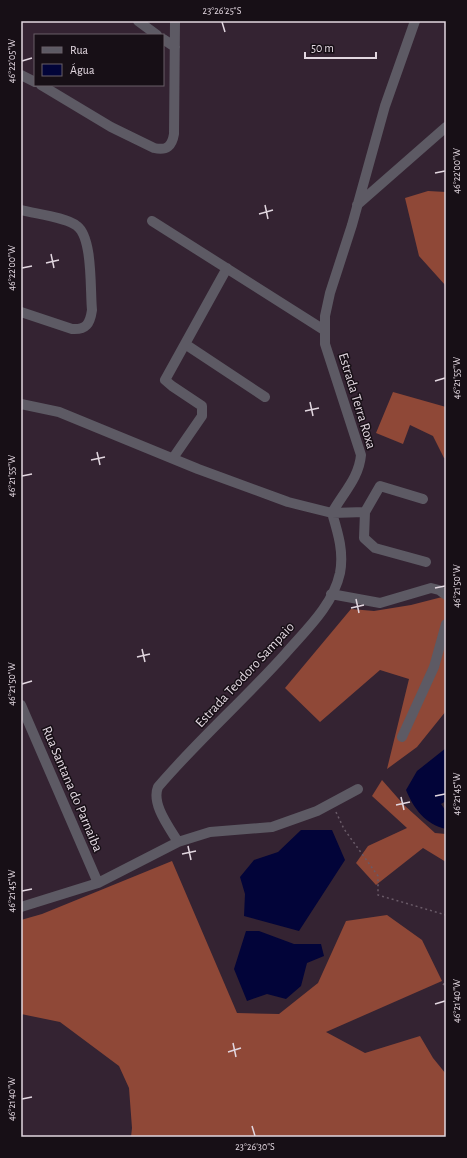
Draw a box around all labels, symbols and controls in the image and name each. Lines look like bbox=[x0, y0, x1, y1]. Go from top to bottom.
text: 23°26'25"S bbox=[203, 6, 242, 16]
legend bbox=[34, 34, 164, 86]
scale bar bbox=[305, 34, 376, 60]
text: 46°22'05"W bbox=[7, 39, 17, 83]
text: 50 m bbox=[311, 42, 334, 54]
text: Rua bbox=[70, 44, 89, 56]
text: Água bbox=[70, 63, 95, 76]
text: 46°22'00"W bbox=[452, 148, 462, 194]
text: 46°22'00"W bbox=[7, 245, 17, 291]
street label: Estrada Terra Roxa bbox=[336, 351, 378, 451]
text: 46°21'55"W bbox=[452, 357, 462, 399]
text: 46°21'55"W bbox=[7, 455, 17, 497]
text: 46°21'50"W bbox=[452, 564, 462, 608]
street label: Estrada Teodoro Sampaio bbox=[193, 620, 297, 730]
text: 46°21'50"W bbox=[7, 662, 17, 706]
street label: Rua Santana do Parnaiba bbox=[39, 724, 105, 854]
text: 46°21'45"W bbox=[452, 772, 462, 815]
text: 46°21'45"W bbox=[7, 869, 17, 912]
text: 46°21'40"W bbox=[452, 979, 462, 1023]
text: 46°21'40"W bbox=[7, 1077, 17, 1121]
text: 23°26'30"S bbox=[235, 1142, 275, 1152]

